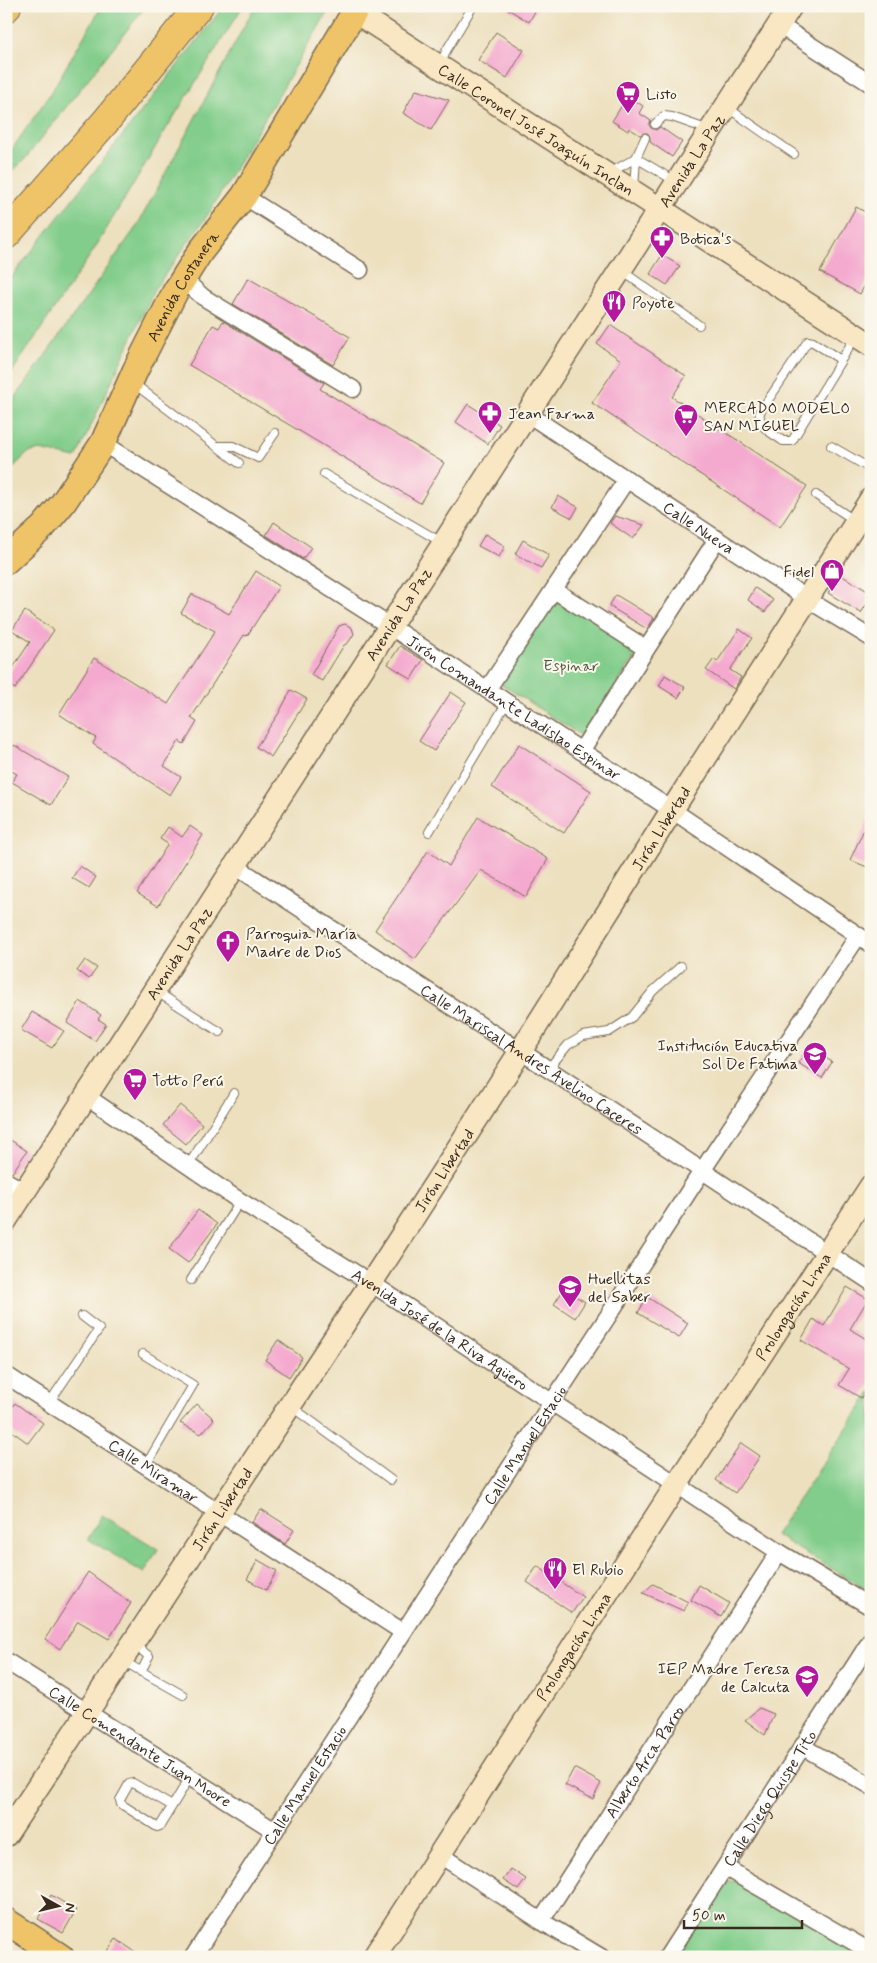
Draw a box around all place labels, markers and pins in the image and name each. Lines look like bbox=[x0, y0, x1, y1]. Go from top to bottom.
supermarket icon: Listo bbox=[615, 80, 641, 114]
place label: Listo bbox=[646, 84, 677, 105]
pharmacy icon: Botica's bbox=[649, 225, 675, 259]
place label: Botica's bbox=[680, 229, 731, 250]
restaurant icon: Poyote bbox=[601, 289, 627, 323]
place label: Poyote bbox=[632, 293, 675, 314]
place label: MERCADO MODELO SAN MIGUEL bbox=[704, 398, 850, 437]
pharmacy icon: Jean Farma bbox=[477, 400, 503, 434]
supermarket icon: MERCADO MODELO SAN MIGUEL bbox=[673, 403, 699, 437]
place label: Jean Farma bbox=[508, 404, 595, 425]
shop icon: Fidel bbox=[819, 558, 845, 592]
place label: Fidel bbox=[784, 562, 814, 583]
place label: Parroquia María Madre de Dios bbox=[246, 924, 357, 963]
church icon: Parroquia María Madre de Dios bbox=[215, 929, 241, 963]
place label: Institución Educativa Sol De Fatima bbox=[658, 1036, 798, 1075]
school or university icon: Institución Educativa Sol De Fatima bbox=[802, 1041, 828, 1075]
supermarket icon: Totto Perú bbox=[122, 1067, 148, 1101]
place label: Totto Perú bbox=[152, 1071, 223, 1092]
place label: Huellitas del Saber bbox=[588, 1269, 651, 1308]
school or university icon: Huellitas del Saber bbox=[557, 1274, 583, 1308]
restaurant icon: El Rubio bbox=[542, 1556, 568, 1590]
place label: El Rubio bbox=[572, 1560, 624, 1581]
place label: IEP Madre Teresa de Calcuta bbox=[658, 1659, 790, 1698]
school or university icon: IEP Madre Teresa de Calcuta bbox=[794, 1664, 820, 1698]

